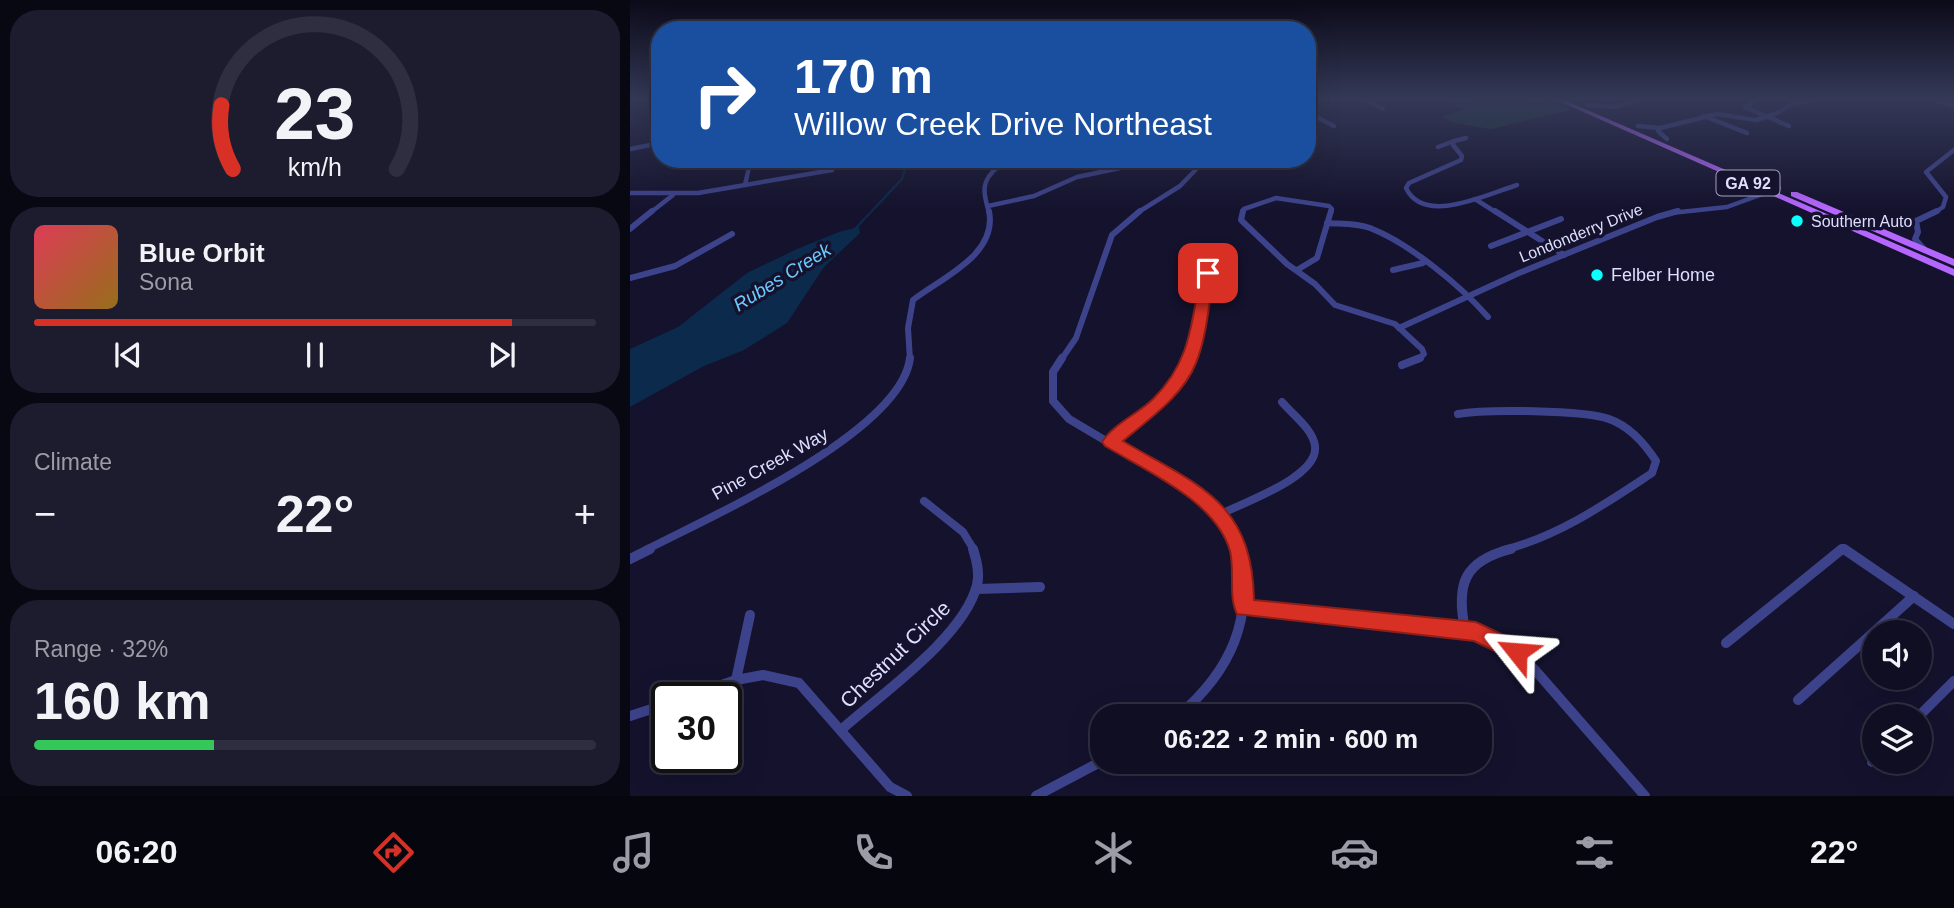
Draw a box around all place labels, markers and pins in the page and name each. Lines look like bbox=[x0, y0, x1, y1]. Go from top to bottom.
marker: Southern Auto bbox=[1789, 213, 1805, 229]
place label: Southern Auto bbox=[1811, 213, 1913, 230]
pin bbox=[1178, 243, 1238, 303]
place label: Felber Home bbox=[1611, 265, 1715, 285]
marker: Felber Home bbox=[1589, 267, 1605, 283]

